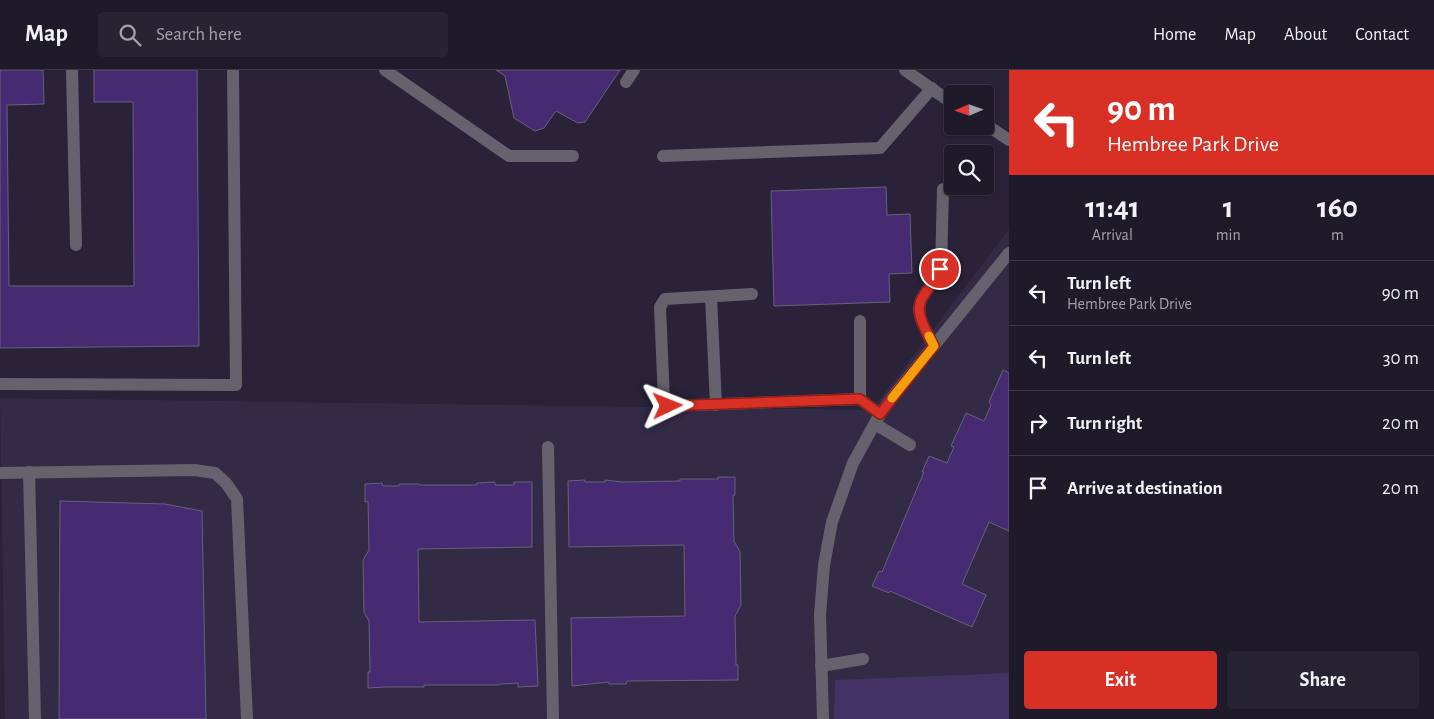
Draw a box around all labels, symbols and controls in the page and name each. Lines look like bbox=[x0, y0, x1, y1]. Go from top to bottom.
search box bbox=[98, 12, 448, 57]
icon: search bbox=[116, 21, 144, 49]
text: Map bbox=[25, 22, 68, 46]
text: Search here bbox=[156, 25, 242, 44]
text: Home bbox=[1153, 26, 1196, 44]
text: Map bbox=[1224, 26, 1256, 44]
text: About bbox=[1284, 26, 1327, 44]
text: Contact bbox=[1355, 26, 1409, 44]
north arrow bbox=[944, 85, 994, 135]
map controls bbox=[944, 85, 994, 195]
icon: left bbox=[1024, 90, 1089, 155]
text: 90 m bbox=[1107, 92, 1176, 127]
text: Hembree Park Drive bbox=[1107, 133, 1279, 155]
button: search bbox=[944, 145, 994, 195]
text: 11:41 bbox=[1085, 193, 1140, 223]
text: 1 bbox=[1223, 193, 1234, 223]
text: 160 bbox=[1317, 193, 1358, 223]
text: Arrival bbox=[1092, 227, 1133, 243]
text: min bbox=[1216, 227, 1241, 243]
text: m bbox=[1331, 227, 1344, 243]
pin bbox=[919, 248, 961, 290]
icon: arrive bbox=[926, 255, 954, 283]
text: Turn left bbox=[1067, 274, 1131, 293]
icon: left bbox=[1024, 279, 1052, 307]
text: 90 m bbox=[1382, 284, 1419, 303]
text: Hembree Park Drive bbox=[1067, 296, 1192, 312]
icon: left bbox=[1024, 344, 1052, 372]
text: Turn left bbox=[1067, 349, 1131, 368]
text: 30 m bbox=[1383, 349, 1419, 368]
position arrow bbox=[641, 379, 693, 431]
icon: right bbox=[1024, 409, 1052, 437]
text: Turn right bbox=[1067, 414, 1142, 433]
text: 20 m bbox=[1382, 414, 1419, 433]
icon: arrive bbox=[1024, 474, 1052, 502]
text: Arrive at destination bbox=[1067, 479, 1223, 498]
text: 20 m bbox=[1382, 479, 1419, 498]
button: Exit bbox=[1024, 651, 1217, 709]
button: Share bbox=[1227, 651, 1419, 709]

